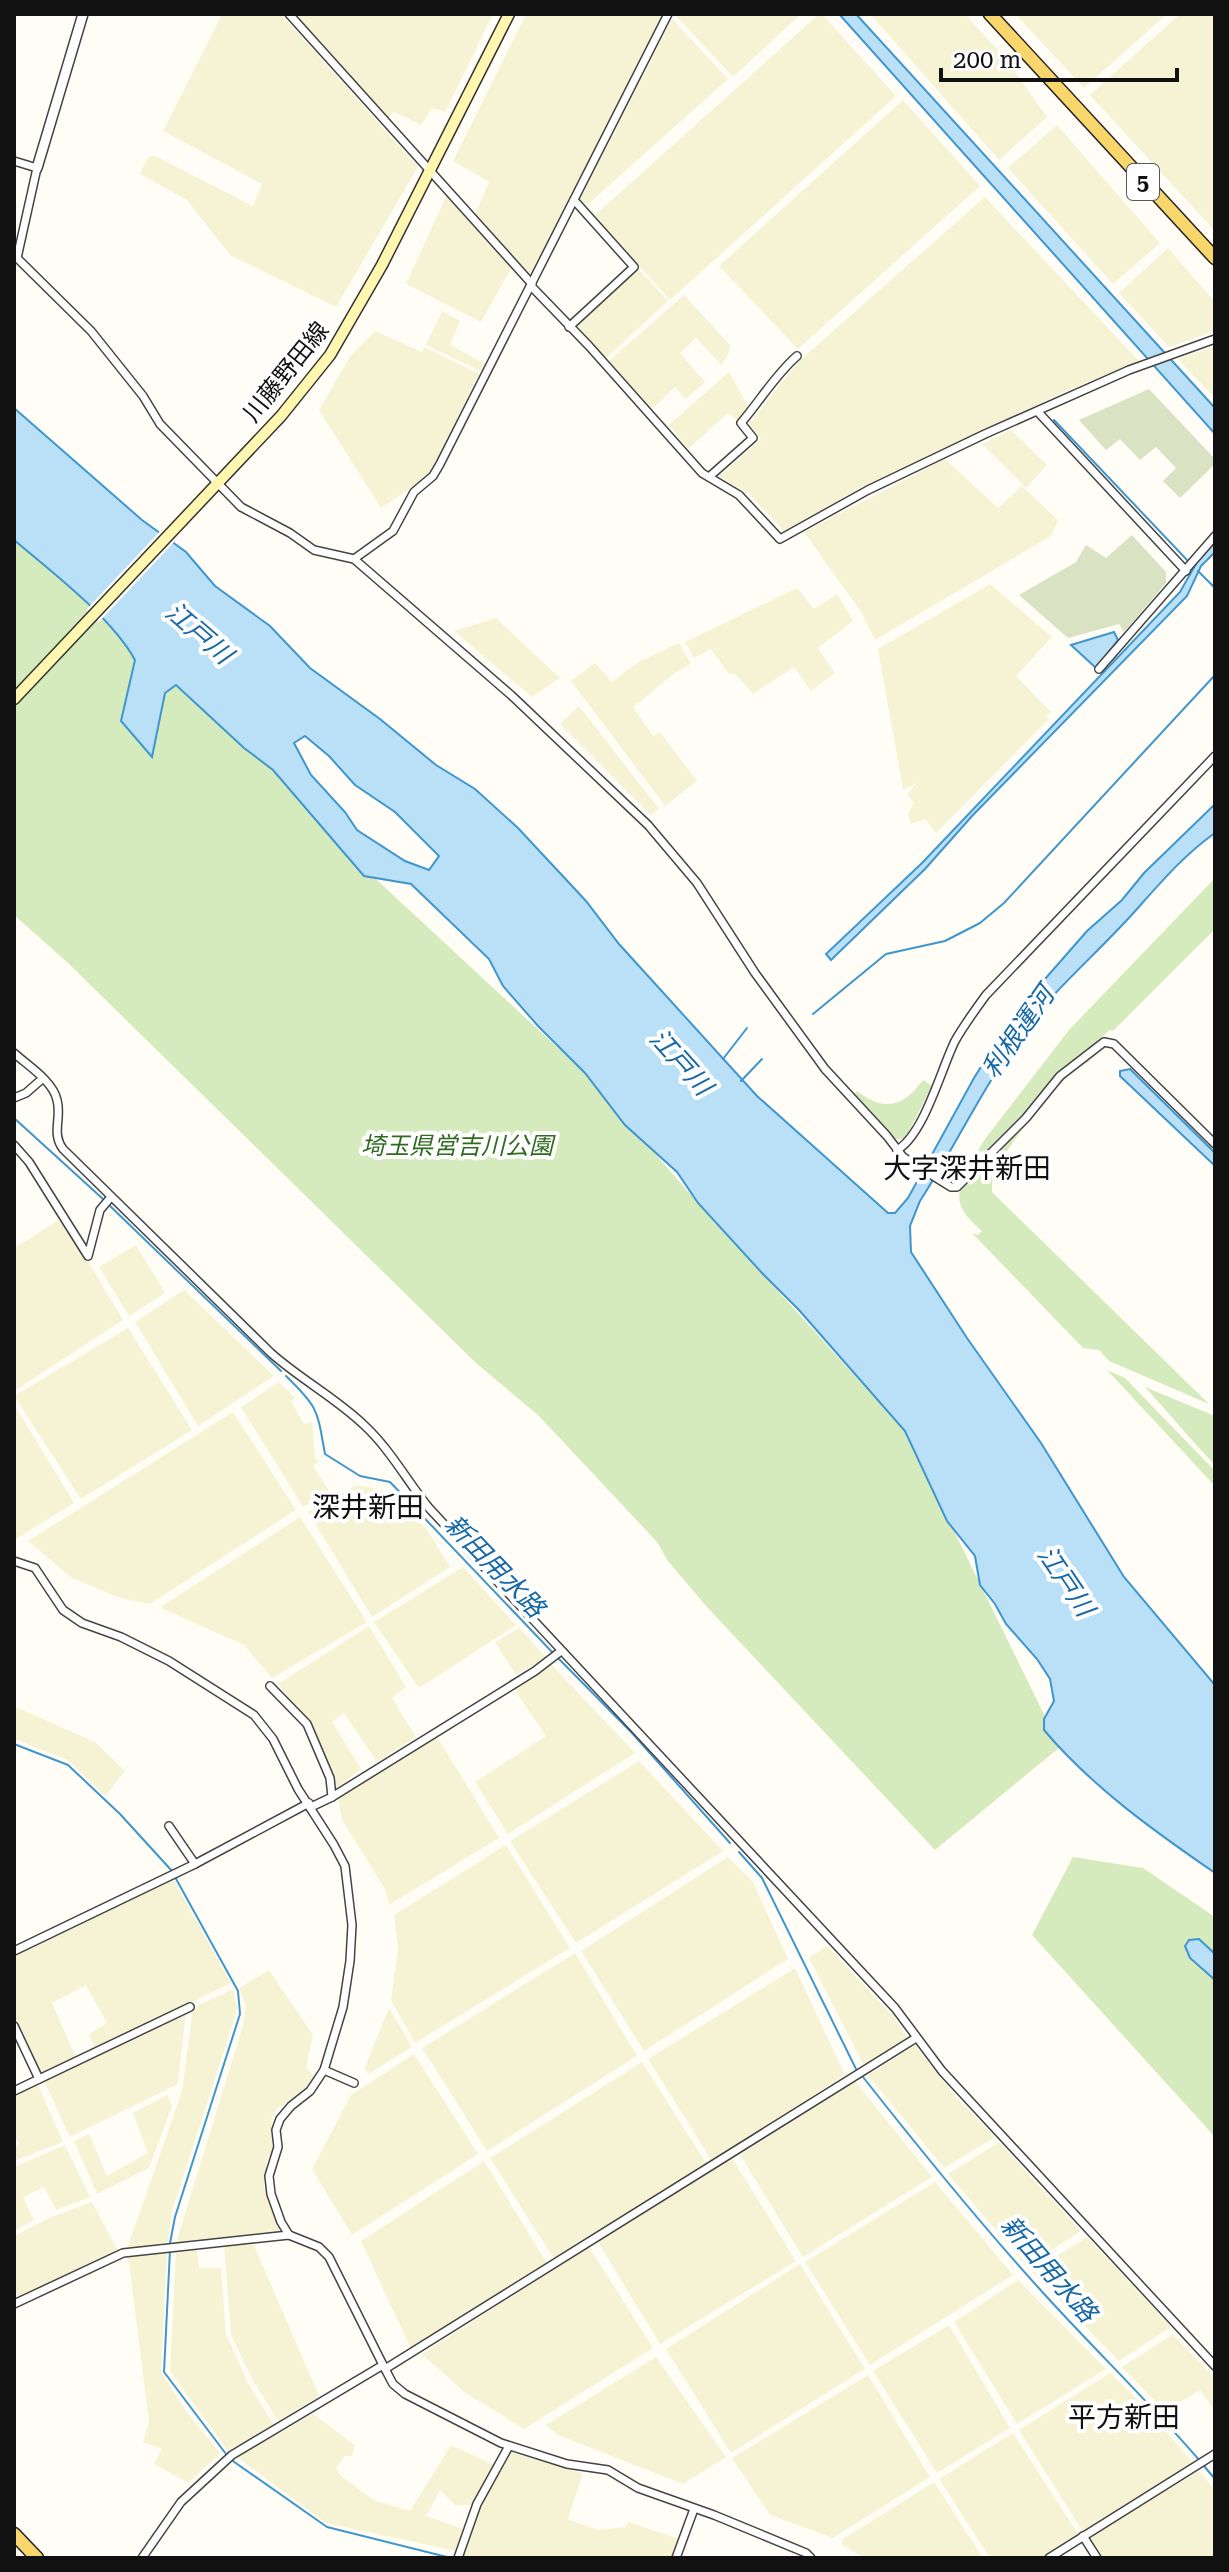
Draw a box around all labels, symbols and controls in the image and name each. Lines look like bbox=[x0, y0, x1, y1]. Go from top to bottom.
scale bar bbox=[941, 32, 1177, 82]
text: 200 m bbox=[953, 46, 1021, 74]
road number: 5 bbox=[1127, 164, 1159, 200]
street label: 川藤野田線 bbox=[237, 317, 335, 427]
water label: 江戸川 bbox=[160, 596, 241, 672]
water label: 利根運河 bbox=[976, 977, 1063, 1083]
water label: 江戸川 bbox=[644, 1023, 720, 1103]
park label: 埼玉県営吉川公園 bbox=[361, 1132, 556, 1160]
district label: 大字深井新田 bbox=[883, 1152, 1051, 1185]
district label: 深井新田 bbox=[312, 1491, 424, 1524]
water label: 新田用水路 bbox=[439, 1509, 552, 1625]
water label: 江戸川 bbox=[1032, 1540, 1102, 1624]
water label: 新田用水路 bbox=[995, 2210, 1104, 2329]
district label: 平方新田 bbox=[1068, 2401, 1180, 2434]

